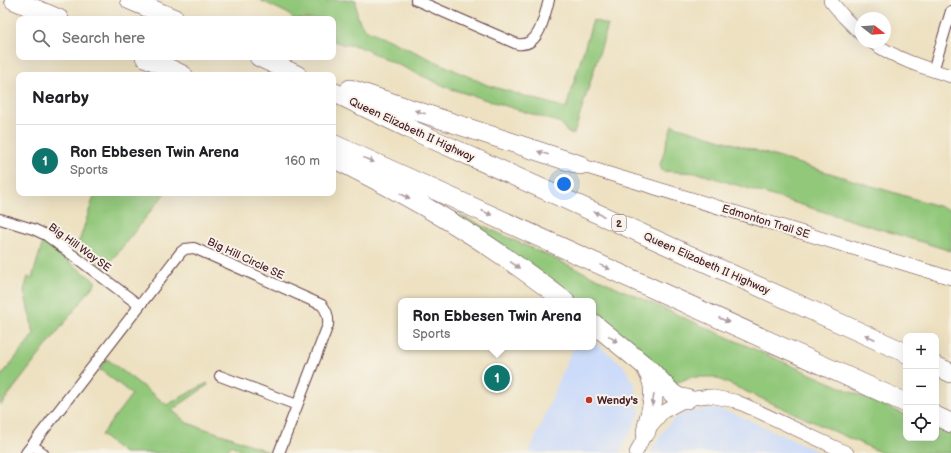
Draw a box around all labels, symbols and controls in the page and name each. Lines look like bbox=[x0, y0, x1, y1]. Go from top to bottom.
north arrow bbox=[855, 12, 891, 48]
search box bbox=[16, 16, 336, 60]
icon: search bbox=[30, 27, 52, 49]
text: Search here bbox=[62, 29, 145, 48]
text: Nearby bbox=[32, 88, 89, 108]
street label: Queen Elizabeth II Highway bbox=[347, 95, 477, 164]
one-way arrow bbox=[413, 109, 425, 115]
text: Ron Ebbesen Twin Arena bbox=[70, 143, 239, 162]
one-way arrow bbox=[537, 150, 549, 156]
text: 1 bbox=[42, 153, 48, 169]
text: 160 m bbox=[285, 153, 320, 169]
one-way arrow bbox=[363, 157, 374, 163]
text: Sports bbox=[70, 162, 108, 178]
your location bbox=[554, 174, 574, 194]
one-way arrow bbox=[399, 192, 411, 199]
street label: Edmonton Trail SE bbox=[720, 202, 811, 241]
one-way arrow bbox=[481, 210, 493, 216]
one-way arrow bbox=[593, 211, 604, 217]
road number: 2 bbox=[612, 215, 626, 231]
street label: Big Hill Way SE bbox=[46, 220, 113, 274]
street label: Queen Elizabeth II Highway bbox=[642, 230, 772, 297]
street label: Big Hill Circle SE bbox=[205, 235, 286, 282]
one-way arrow bbox=[510, 260, 520, 268]
one-way arrow bbox=[600, 264, 611, 270]
popup bbox=[398, 298, 596, 350]
text: Ron Ebbesen Twin Arena bbox=[412, 307, 582, 326]
one-way arrow bbox=[718, 317, 730, 324]
text: Sports bbox=[412, 326, 450, 342]
one-way arrow bbox=[864, 333, 876, 339]
map controls bbox=[903, 333, 939, 441]
button: + bbox=[903, 333, 939, 369]
one-way arrow bbox=[607, 334, 618, 343]
pin: 1 bbox=[484, 363, 510, 393]
button: − bbox=[903, 369, 939, 405]
place label: Wendy's bbox=[597, 394, 639, 407]
one-way arrow bbox=[649, 394, 655, 406]
marker: Wendy's bbox=[584, 395, 594, 405]
button: locate bbox=[903, 405, 939, 441]

